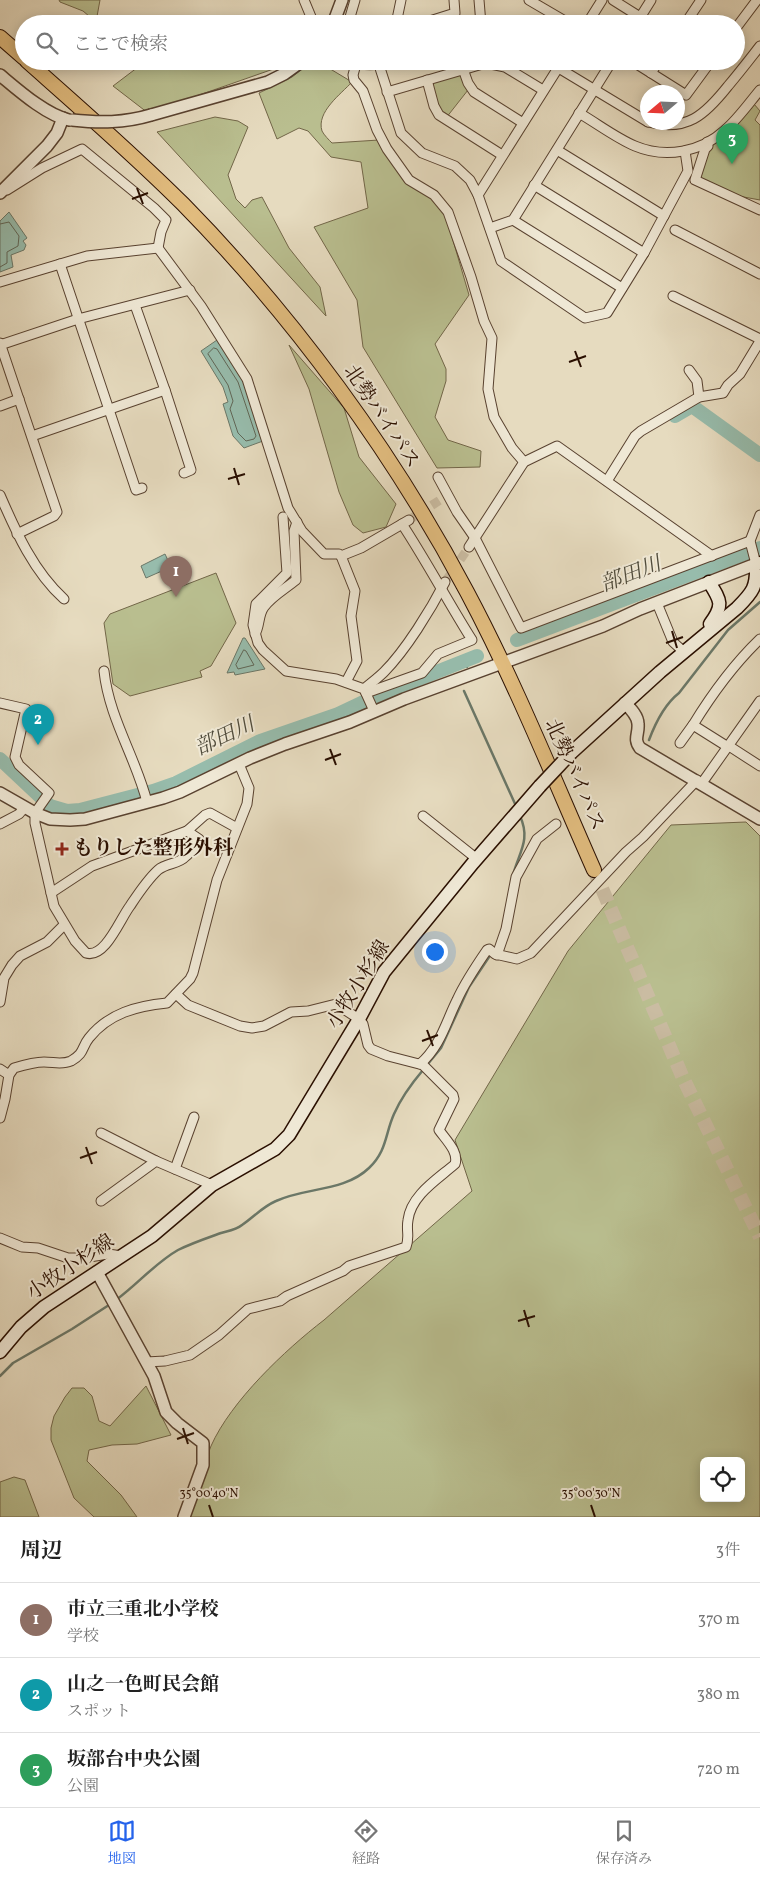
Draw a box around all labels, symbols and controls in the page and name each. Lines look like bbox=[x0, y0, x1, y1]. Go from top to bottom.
search box bbox=[15, 15, 745, 70]
icon: search bbox=[33, 29, 61, 57]
text: ここで検索 bbox=[73, 32, 168, 58]
north arrow bbox=[640, 85, 685, 130]
pin: 3 bbox=[716, 123, 748, 164]
street label: 北勢バイパス bbox=[336, 360, 426, 474]
water label: 部田川 bbox=[596, 549, 667, 600]
pin: 1 bbox=[160, 556, 192, 597]
pin: 2 bbox=[22, 704, 54, 745]
water label: 部田川 bbox=[190, 710, 261, 763]
street label: 北勢バイパス bbox=[537, 715, 611, 835]
place label: もりした整形外科 bbox=[73, 835, 233, 863]
marker: もりした整形外科 bbox=[55, 842, 69, 856]
street label: 小牧小杉線 bbox=[321, 935, 397, 1035]
your location bbox=[422, 939, 448, 965]
street label: 小牧小杉線 bbox=[22, 1228, 120, 1308]
map controls bbox=[700, 1457, 745, 1502]
button: locate bbox=[700, 1457, 745, 1502]
text: 35°00'40"N bbox=[180, 1486, 239, 1502]
text: 35°00'30"N bbox=[562, 1486, 621, 1502]
text: 周辺 bbox=[20, 1537, 62, 1566]
text: 3件 bbox=[716, 1540, 740, 1562]
text: 市立三重北小学校 bbox=[67, 1597, 219, 1623]
text: 1 bbox=[33, 1609, 39, 1631]
text: 370 m bbox=[698, 1609, 740, 1631]
text: 学校 bbox=[67, 1626, 99, 1648]
text: 山之一色町民会館 bbox=[67, 1672, 219, 1698]
text: 2 bbox=[32, 1684, 40, 1706]
text: 380 m bbox=[697, 1684, 740, 1706]
text: スポット bbox=[67, 1701, 131, 1723]
text: 坂部台中央公園 bbox=[67, 1747, 200, 1773]
text: 3 bbox=[32, 1759, 40, 1781]
text: 720 m bbox=[697, 1759, 740, 1781]
text: 公園 bbox=[67, 1776, 99, 1798]
tab: 地図 bbox=[108, 1817, 136, 1869]
tab: 経路 bbox=[352, 1817, 380, 1869]
tab: 保存済み bbox=[596, 1817, 652, 1869]

